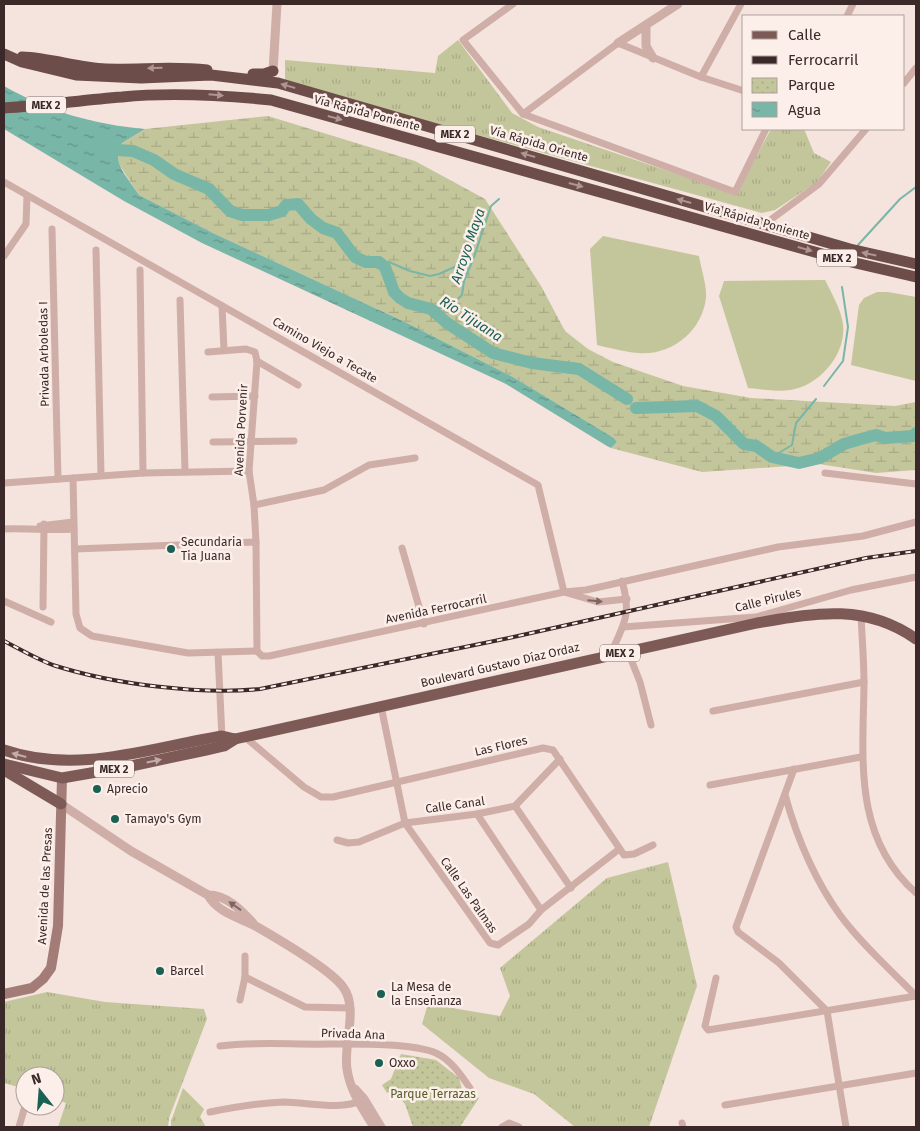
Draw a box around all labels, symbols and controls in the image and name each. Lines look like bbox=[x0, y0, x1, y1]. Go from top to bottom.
legend bbox=[742, 15, 905, 130]
text: Calle bbox=[788, 26, 821, 44]
text: Ferrocarril bbox=[788, 51, 859, 69]
one-way arrow bbox=[147, 64, 163, 72]
text: Parque bbox=[788, 76, 835, 94]
one-way arrow bbox=[281, 81, 296, 89]
one-way arrow bbox=[208, 91, 224, 99]
street label: Vía Rápida Poniente bbox=[312, 92, 422, 134]
road number: MEX 2 bbox=[26, 96, 66, 114]
text: Agua bbox=[788, 101, 821, 119]
one-way arrow bbox=[327, 114, 343, 122]
street label: Vía Rápida Oriente bbox=[488, 123, 590, 165]
road number: MEX 2 bbox=[435, 126, 475, 142]
one-way arrow bbox=[521, 151, 536, 159]
one-way arrow bbox=[568, 181, 583, 189]
one-way arrow bbox=[677, 196, 692, 204]
street label: Vía Rápida Poniente bbox=[703, 199, 811, 243]
water label: Arroyo Maya bbox=[447, 206, 489, 287]
one-way arrow bbox=[797, 245, 812, 253]
one-way arrow bbox=[860, 249, 876, 257]
road number: MEX 2 bbox=[817, 250, 857, 266]
water label: Río Tijuana bbox=[437, 293, 505, 346]
street label: Privada Arboledas I bbox=[36, 301, 52, 407]
street label: Camino Viejo a Tecate bbox=[270, 314, 380, 386]
street label: Avenida Porvenir bbox=[232, 383, 250, 476]
place label: Secundaria Tia Juana bbox=[181, 535, 242, 563]
marker: Secundaria Tia Juana bbox=[165, 543, 177, 555]
street label: Calle Pirules bbox=[734, 585, 803, 615]
street label: Avenida Ferrocarril bbox=[384, 591, 488, 627]
one-way arrow bbox=[588, 597, 604, 605]
street label: Boulevard Gustavo Díaz Ordaz bbox=[419, 640, 581, 690]
road number: MEX 2 bbox=[600, 644, 640, 661]
street label: Las Flores bbox=[473, 733, 529, 759]
one-way arrow bbox=[11, 751, 26, 759]
one-way arrow bbox=[147, 757, 162, 765]
road number: MEX 2 bbox=[94, 761, 134, 778]
place label: Aprecio bbox=[107, 782, 148, 796]
marker: Aprecio bbox=[91, 783, 103, 795]
street label: Calle Canal bbox=[424, 794, 486, 816]
place label: Tamayo's Gym bbox=[125, 812, 202, 826]
marker: Tamayo's Gym bbox=[109, 813, 121, 825]
street label: Avenida de las Presas bbox=[35, 827, 55, 945]
street label: Calle Las Palmas bbox=[438, 854, 501, 936]
one-way arrow bbox=[228, 901, 242, 911]
place label: Barcel bbox=[170, 964, 204, 978]
marker: Barcel bbox=[154, 965, 166, 977]
place label: La Mesa de la Enseñanza bbox=[391, 980, 462, 1008]
marker: La Mesa de la Enseñanza bbox=[375, 988, 387, 1000]
street label: Privada Ana bbox=[321, 1026, 385, 1042]
place label: Oxxo bbox=[389, 1056, 416, 1070]
marker: Oxxo bbox=[373, 1057, 385, 1069]
north arrow bbox=[15, 1066, 65, 1116]
text: N bbox=[29, 1070, 43, 1089]
park label: Parque Terrazas bbox=[390, 1087, 476, 1101]

